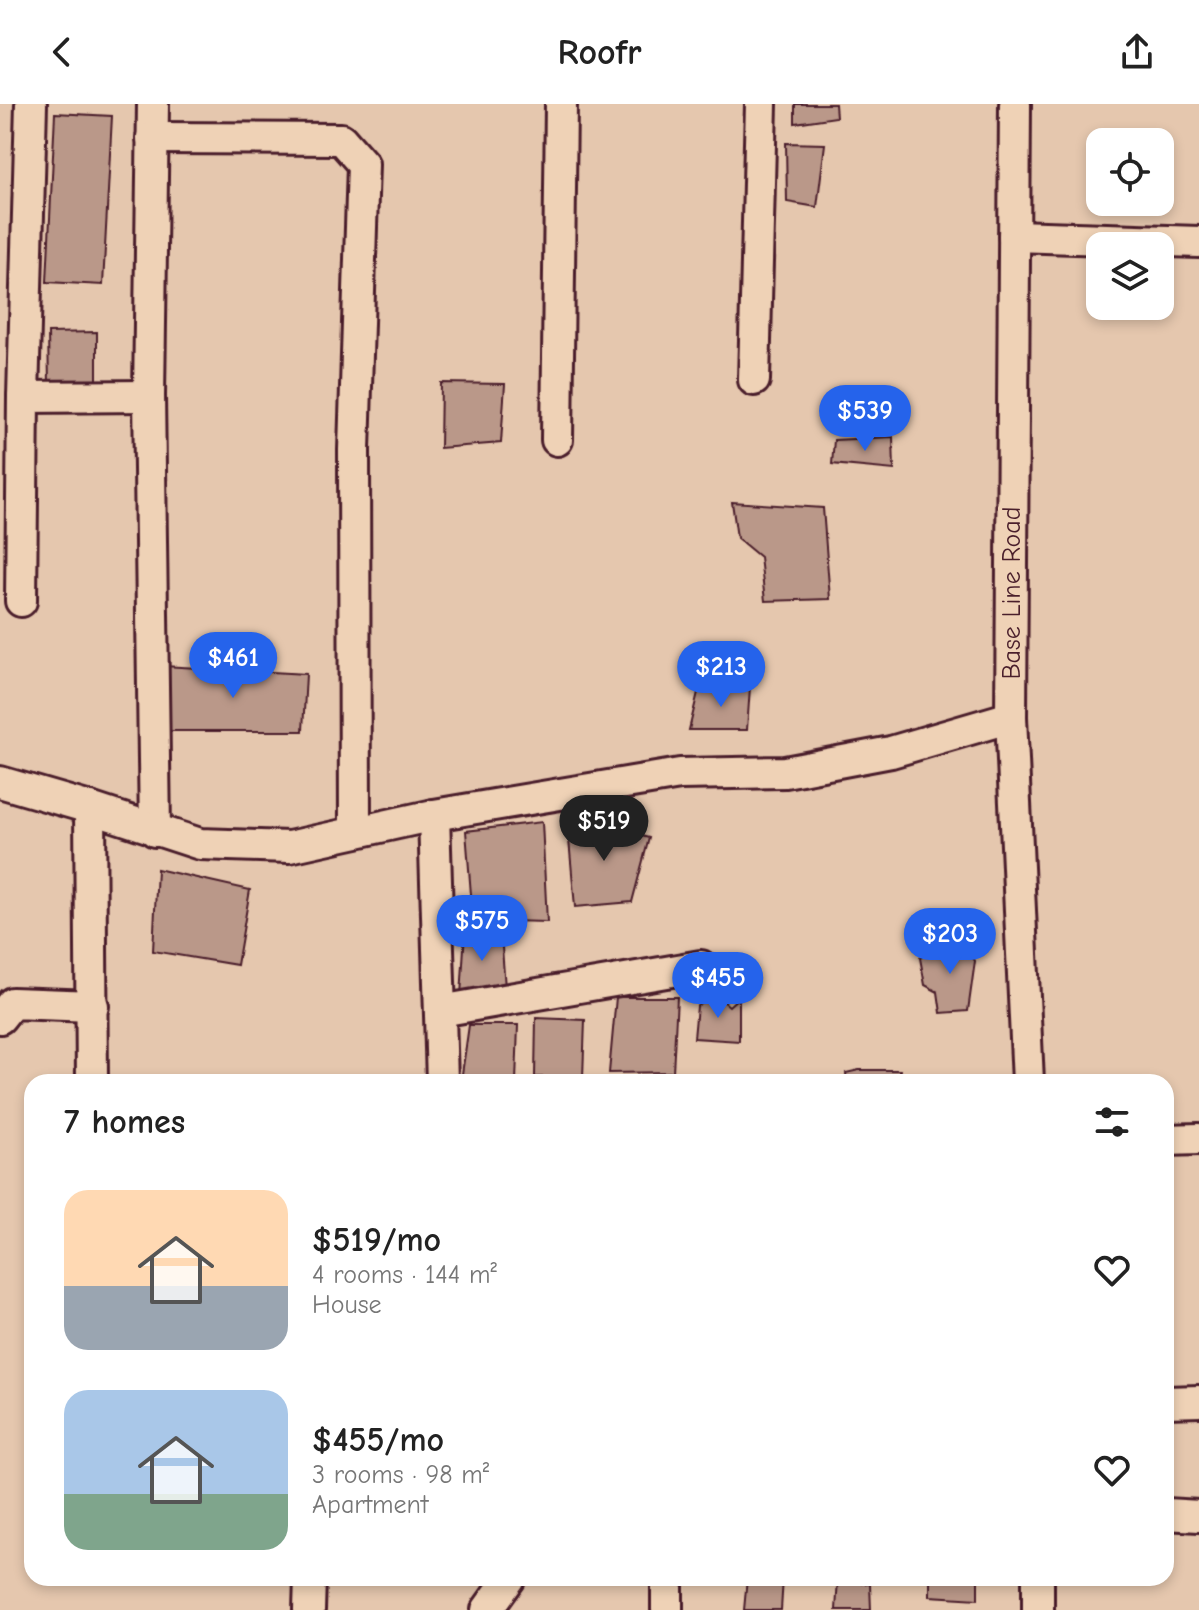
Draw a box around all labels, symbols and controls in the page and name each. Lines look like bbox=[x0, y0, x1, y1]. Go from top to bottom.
icon: back bbox=[40, 30, 84, 74]
icon: share bbox=[1115, 30, 1159, 74]
text: Roofr bbox=[557, 32, 642, 73]
map controls bbox=[1086, 128, 1174, 320]
button: locate bbox=[1086, 128, 1174, 216]
button: layers bbox=[1086, 232, 1174, 320]
pin: $539 bbox=[818, 385, 912, 453]
text: $539 bbox=[837, 396, 893, 426]
street label: Base Line Road bbox=[997, 506, 1027, 680]
pin: $461 bbox=[186, 632, 280, 700]
pin: $213 bbox=[674, 641, 768, 709]
text: $461 bbox=[207, 643, 259, 673]
text: $213 bbox=[695, 652, 747, 682]
pin: $519 bbox=[557, 795, 651, 863]
text: $519 bbox=[577, 806, 631, 836]
pin: $575 bbox=[435, 895, 529, 963]
text: $575 bbox=[455, 906, 509, 936]
pin: $203 bbox=[903, 908, 997, 976]
text: $203 bbox=[922, 919, 978, 949]
pin: $455 bbox=[671, 952, 765, 1020]
text: $455 bbox=[690, 963, 746, 993]
icon: filters bbox=[1090, 1100, 1134, 1144]
text: 7 homes bbox=[64, 1102, 185, 1142]
text: $519/mo bbox=[312, 1220, 441, 1260]
icon: home bbox=[128, 1222, 224, 1318]
icon: heart bbox=[1090, 1248, 1134, 1292]
text: 4 rooms · 144 m² bbox=[312, 1260, 497, 1290]
text: House bbox=[312, 1290, 382, 1320]
text: $455/mo bbox=[312, 1420, 444, 1460]
icon: home bbox=[128, 1422, 224, 1518]
icon: heart bbox=[1090, 1448, 1134, 1492]
text: 3 rooms · 98 m² bbox=[312, 1460, 489, 1490]
text: Apartment bbox=[312, 1490, 428, 1520]

